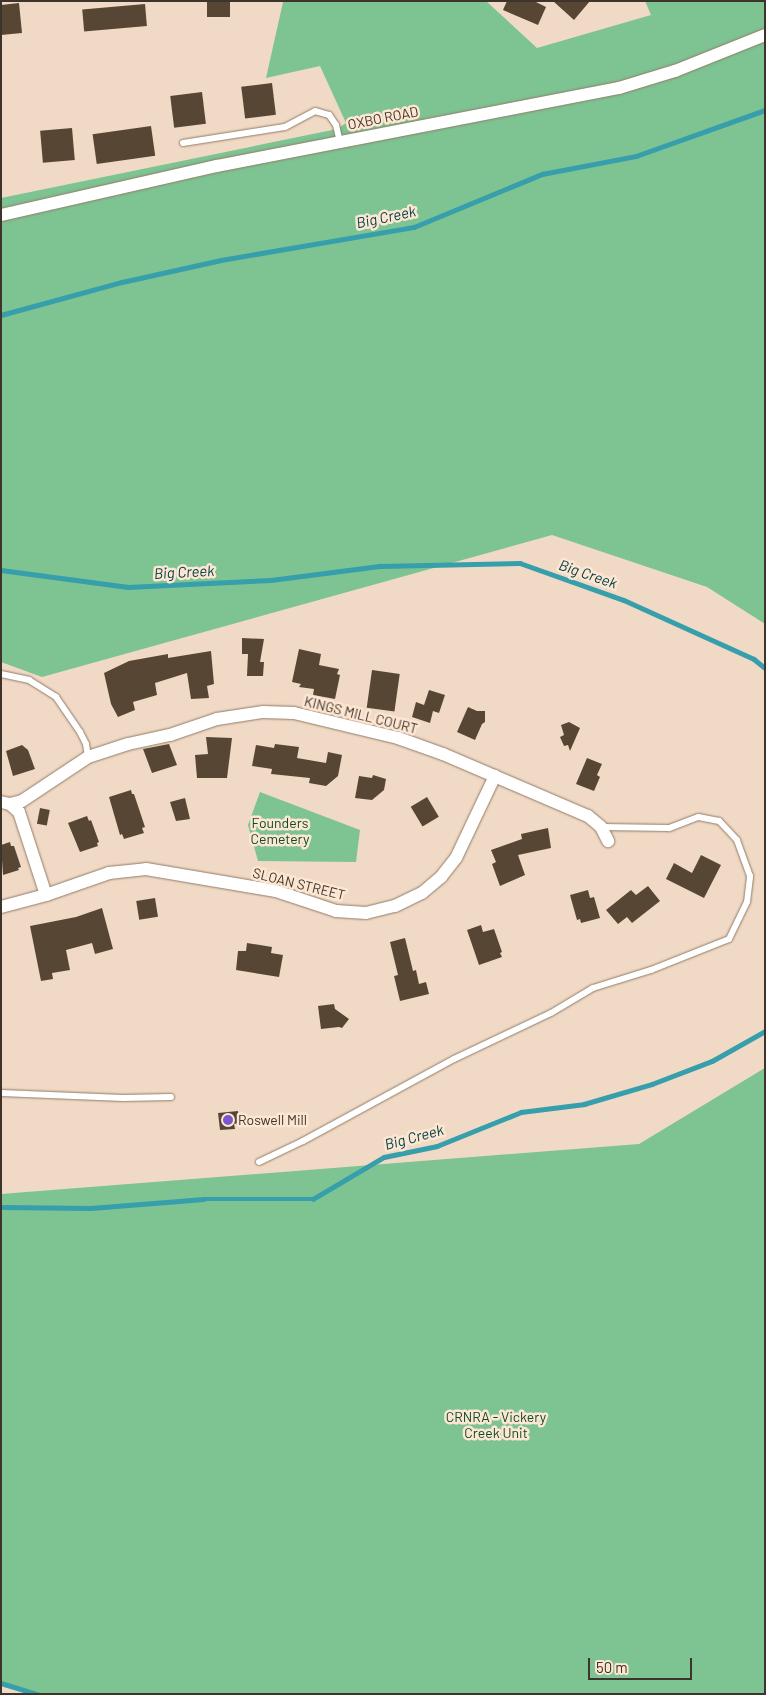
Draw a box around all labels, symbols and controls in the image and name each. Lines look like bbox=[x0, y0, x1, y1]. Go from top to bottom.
street label: OXBO ROAD bbox=[346, 103, 420, 133]
water label: Big Creek bbox=[355, 202, 417, 232]
water label: Big Creek bbox=[557, 556, 619, 592]
water label: Big Creek bbox=[153, 561, 215, 583]
street label: KINGS MILL COURT bbox=[303, 693, 419, 737]
park label: Founders Cemetery bbox=[250, 815, 310, 848]
street label: SLOAN STREET bbox=[251, 864, 347, 904]
place label: Roswell Mill bbox=[238, 1112, 307, 1128]
marker: Roswell Mill bbox=[222, 1114, 234, 1126]
water label: Big Creek bbox=[383, 1120, 445, 1154]
park label: CRNRA - Vickery Creek Unit bbox=[446, 1409, 546, 1441]
scale bar bbox=[591, 1648, 695, 1680]
text: 50 m bbox=[596, 1658, 628, 1676]

